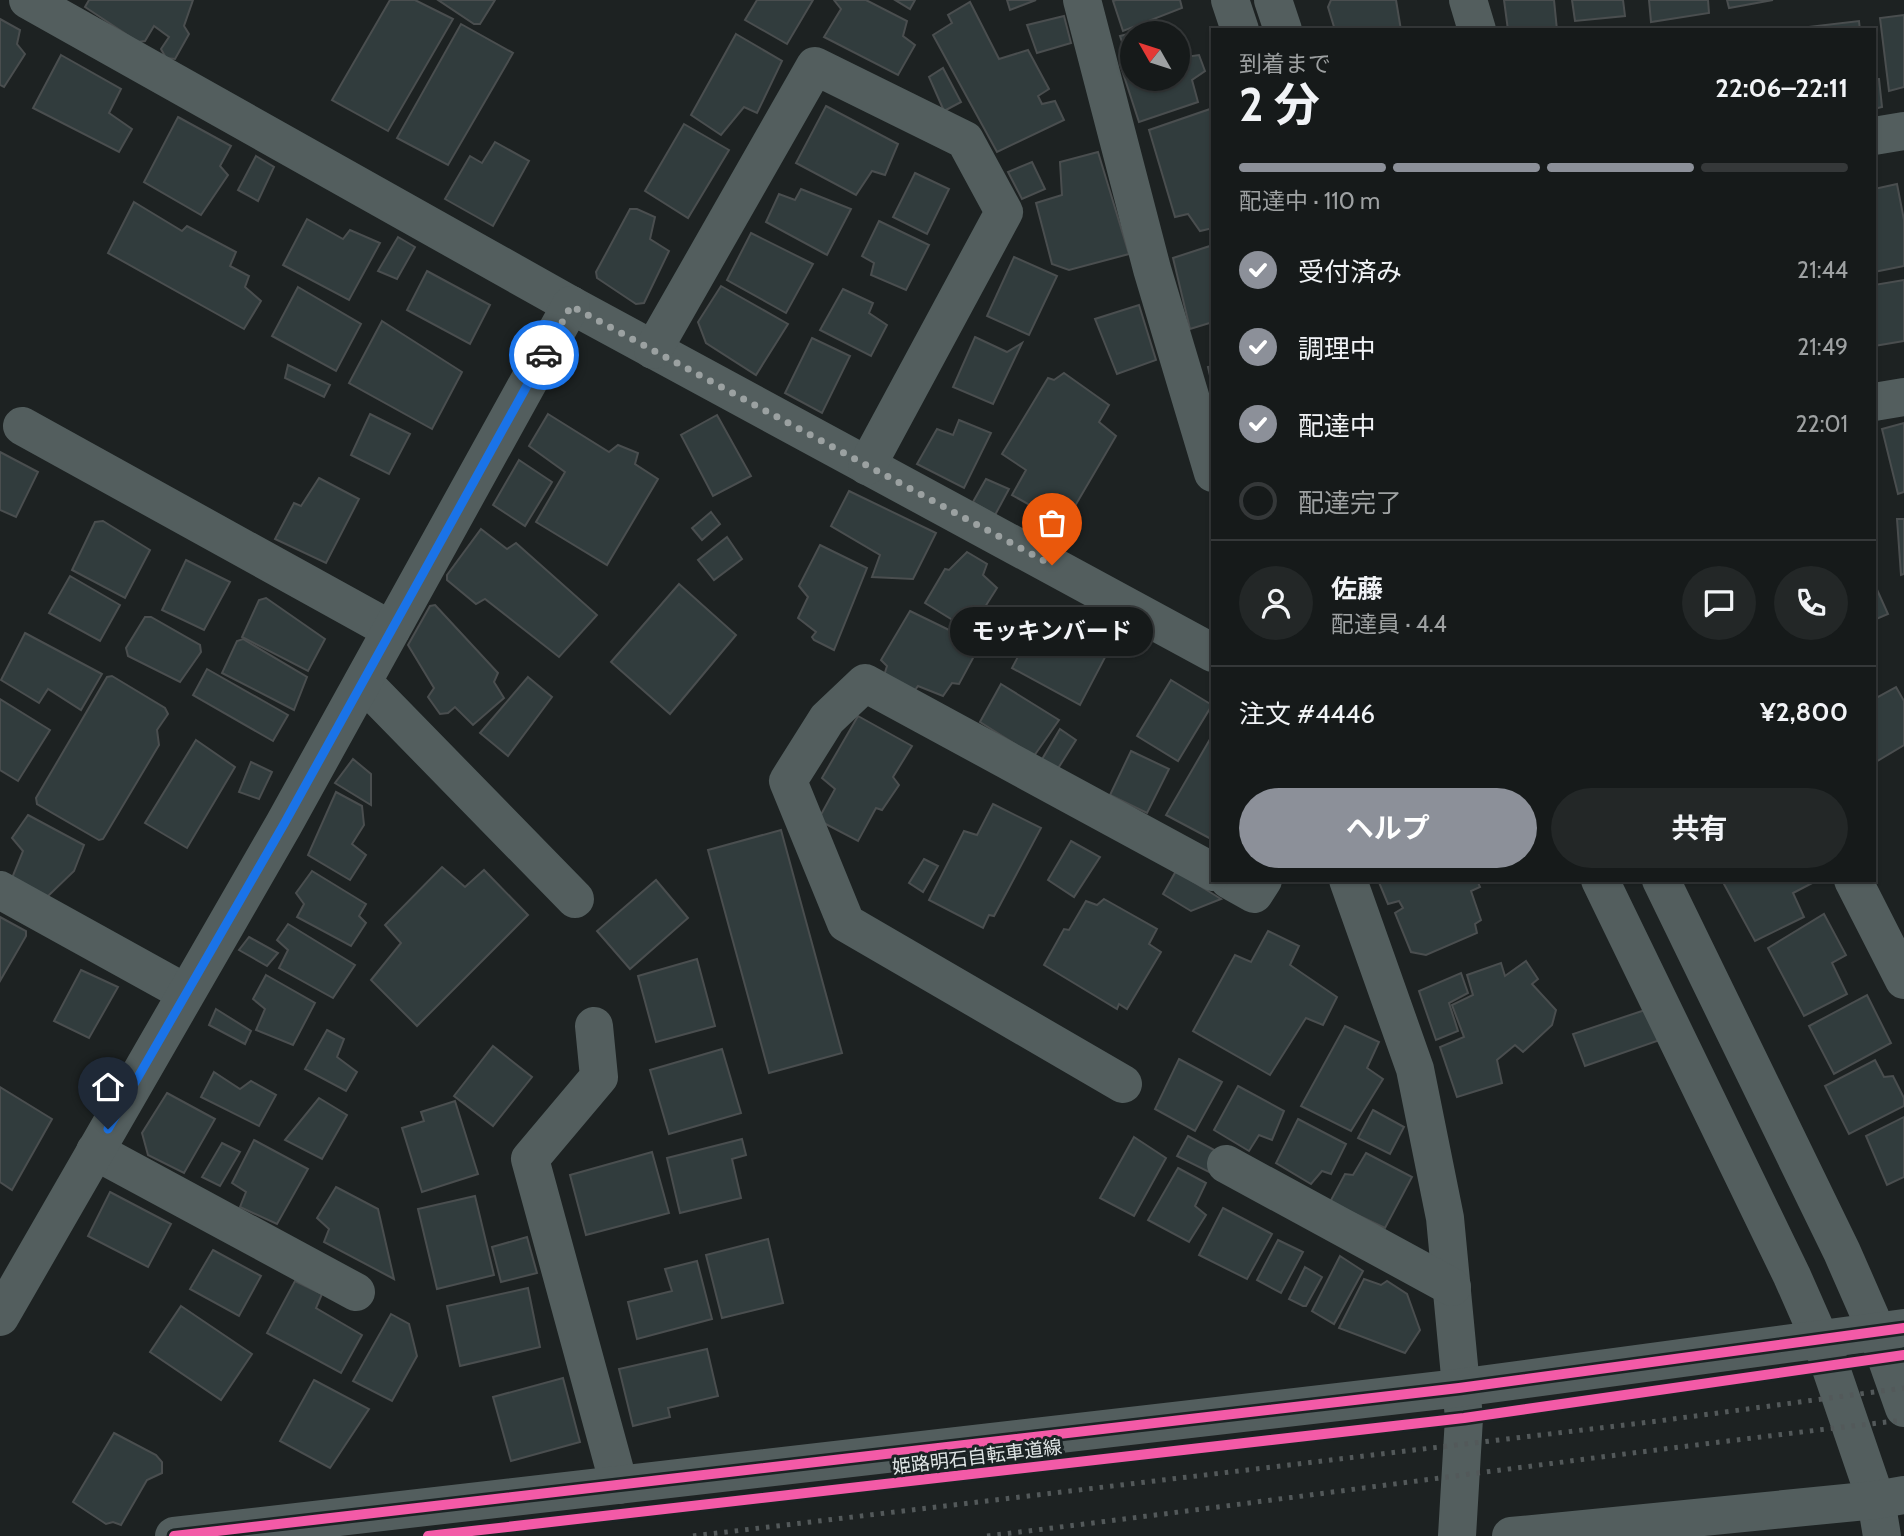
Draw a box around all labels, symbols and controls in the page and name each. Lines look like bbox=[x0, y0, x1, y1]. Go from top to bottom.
north arrow bbox=[1120, 21, 1190, 91]
map controls bbox=[1120, 21, 1190, 91]
text: 到着まで bbox=[1239, 50, 1331, 78]
text: 22:06–22:11 bbox=[1715, 72, 1848, 104]
text: 2 分 bbox=[1239, 77, 1320, 133]
text: 配達中 · 110 m bbox=[1239, 187, 1380, 215]
icon: check bbox=[1239, 251, 1277, 289]
text: 受付済み bbox=[1298, 256, 1402, 288]
text: 21:44 bbox=[1797, 256, 1848, 284]
courier bbox=[509, 320, 579, 390]
icon: check bbox=[1239, 328, 1277, 366]
text: 調理中 bbox=[1298, 333, 1376, 365]
text: 21:49 bbox=[1797, 333, 1848, 361]
icon: car bbox=[525, 336, 563, 374]
icon: check bbox=[1239, 405, 1277, 443]
text: 配達中 bbox=[1298, 410, 1376, 442]
text: 22:01 bbox=[1796, 410, 1848, 438]
text: 配達完了 bbox=[1298, 487, 1402, 519]
pin bbox=[1022, 493, 1082, 565]
icon: bag bbox=[1033, 504, 1071, 542]
button: person bbox=[1239, 566, 1313, 640]
button: chat bbox=[1682, 566, 1756, 640]
button: phone bbox=[1774, 566, 1848, 640]
text: 佐藤 bbox=[1331, 573, 1383, 605]
callout: モッキンバード bbox=[950, 607, 1154, 656]
text: 配達員 · 4.4 bbox=[1331, 610, 1447, 638]
text: モッキンバード bbox=[971, 617, 1132, 645]
text: ¥2,800 bbox=[1760, 696, 1848, 728]
text: 注文 #4446 bbox=[1239, 698, 1375, 730]
button: ヘルプ bbox=[1239, 788, 1537, 868]
button: 共有 bbox=[1551, 788, 1848, 868]
pin bbox=[78, 1057, 138, 1129]
icon: home bbox=[89, 1068, 127, 1106]
street label: 姫路明石自転車道線 bbox=[891, 1435, 1063, 1479]

